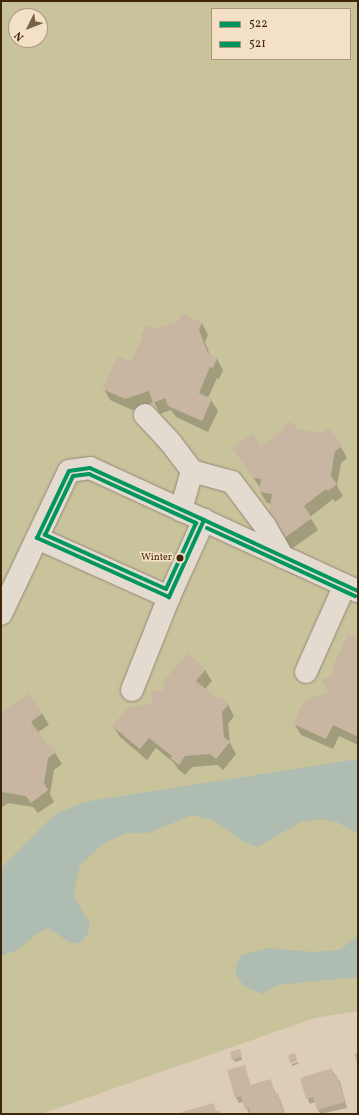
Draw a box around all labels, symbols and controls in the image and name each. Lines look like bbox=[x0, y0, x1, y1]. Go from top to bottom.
north arrow bbox=[8, 8, 48, 48]
legend bbox=[211, 8, 351, 60]
text: 522 bbox=[249, 16, 268, 32]
text: N bbox=[11, 28, 28, 44]
text: 521 bbox=[249, 36, 266, 52]
place label: Winter bbox=[141, 552, 172, 564]
marker: Winter bbox=[175, 553, 185, 563]

